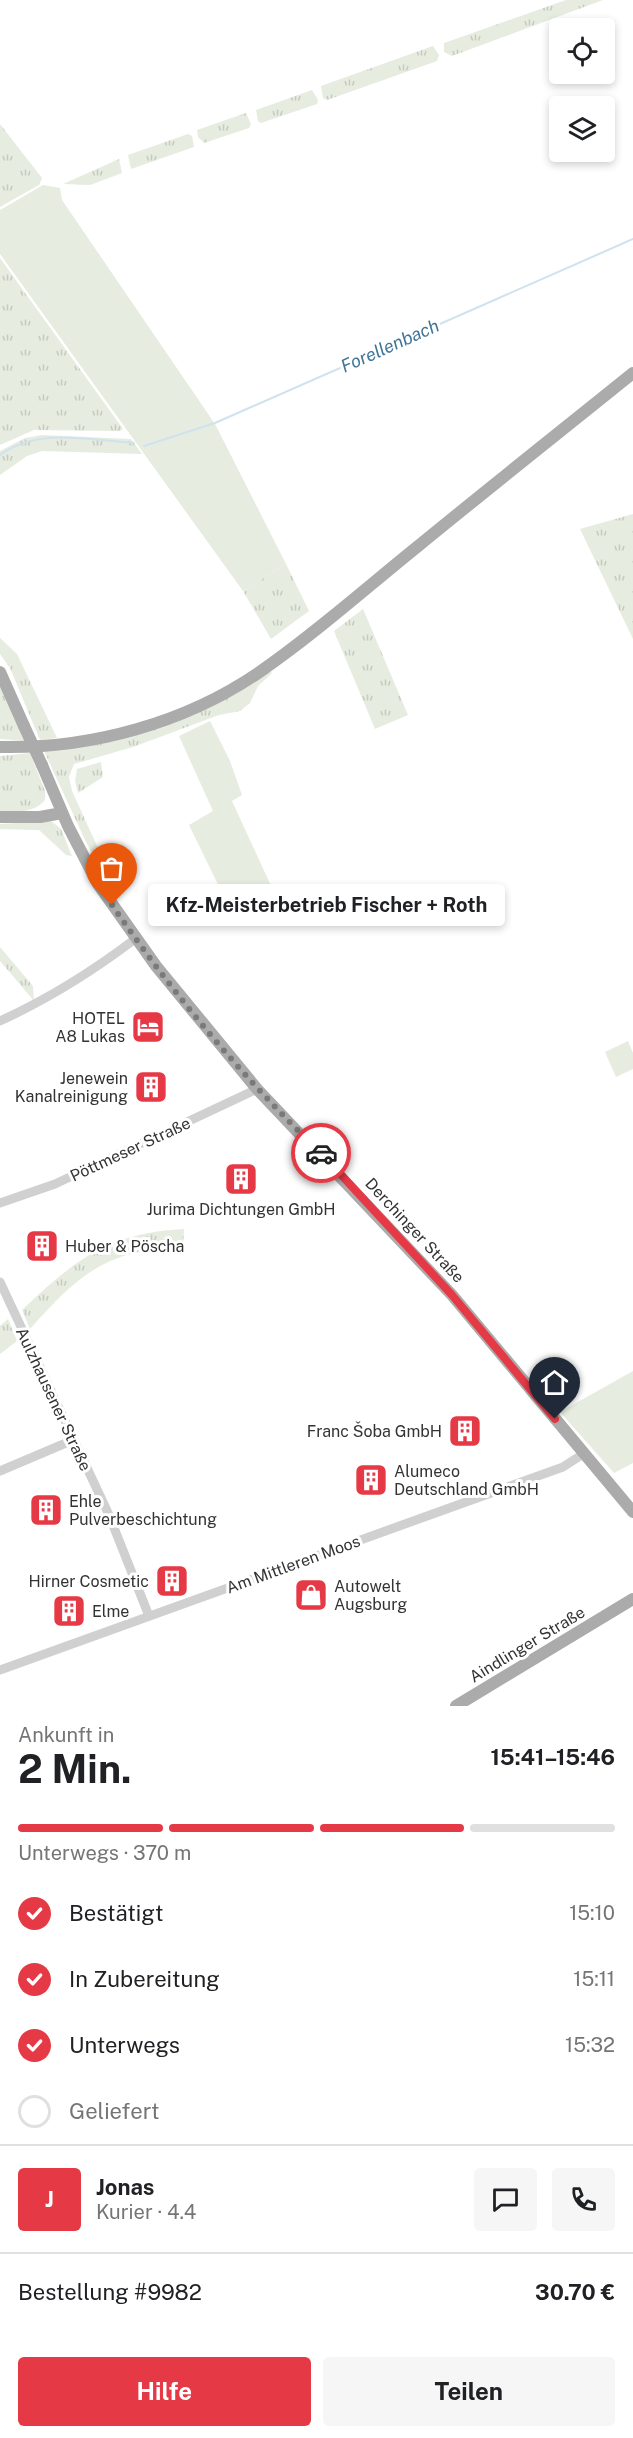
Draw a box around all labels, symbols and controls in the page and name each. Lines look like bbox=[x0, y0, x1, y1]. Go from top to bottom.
map controls bbox=[549, 18, 615, 162]
button: locate bbox=[549, 18, 615, 84]
button: layers bbox=[549, 96, 615, 162]
water label: Forellenbach bbox=[337, 315, 442, 377]
pin bbox=[86, 843, 137, 905]
icon: bag bbox=[95, 852, 128, 885]
callout: Kfz-Meisterbetrieb Fischer + Roth bbox=[148, 884, 505, 926]
text: Kfz-Meisterbetrieb Fischer + Roth bbox=[166, 893, 487, 917]
place label: HOTEL A8 Lukas bbox=[55, 1009, 125, 1046]
hotel icon: HOTEL A8 Lukas bbox=[130, 1009, 166, 1045]
place label: Jenewein Kanalreinigung bbox=[15, 1069, 128, 1106]
building icon: Jenewein Kanalreinigung bbox=[133, 1069, 169, 1105]
street label: Pöttmeser Straße bbox=[67, 1113, 193, 1186]
courier bbox=[291, 1123, 351, 1183]
icon: car bbox=[305, 1137, 338, 1170]
building icon: Jurima Dichtungen GmbH bbox=[223, 1161, 259, 1197]
street label: Derchinger Straße bbox=[361, 1174, 468, 1287]
place label: Jurima Dichtungen GmbH bbox=[147, 1200, 335, 1219]
building icon: Huber & Pöscha bbox=[24, 1228, 60, 1264]
place label: Huber & Pöscha bbox=[65, 1237, 184, 1256]
street label: Aulzhausener Straße bbox=[12, 1324, 95, 1474]
pin bbox=[529, 1357, 580, 1419]
icon: home bbox=[538, 1366, 571, 1399]
building icon: Franc Šoba GmbH bbox=[447, 1413, 483, 1449]
place label: Franc Šoba GmbH bbox=[307, 1421, 442, 1441]
building icon: Alumeco Deutschland GmbH bbox=[353, 1462, 389, 1498]
place label: Alumeco Deutschland GmbH bbox=[394, 1462, 539, 1499]
building icon: Ehle Pulverbeschichtung bbox=[28, 1492, 64, 1528]
place label: Ehle Pulverbeschichtung bbox=[69, 1492, 217, 1529]
street label: Am Mittleren Moos bbox=[224, 1531, 363, 1597]
building icon: Hirner Cosmetic bbox=[154, 1563, 190, 1599]
place label: Hirner Cosmetic bbox=[28, 1572, 149, 1591]
shop icon: Autowelt Augsburg bbox=[293, 1577, 329, 1613]
place label: Autowelt Augsburg bbox=[334, 1577, 407, 1614]
building icon: Elme bbox=[51, 1593, 87, 1629]
place label: Elme bbox=[92, 1602, 129, 1621]
street label: Aindlinger Straße bbox=[466, 1602, 588, 1686]
text: Ankunft in bbox=[18, 1723, 114, 1747]
text: 15:41–15:46 bbox=[490, 1744, 615, 1770]
text: 2 Min. bbox=[18, 1746, 132, 1792]
text: Unterwegs · 370 m bbox=[18, 1841, 191, 1865]
icon: check bbox=[18, 1897, 51, 1930]
text: Bestätigt bbox=[69, 1900, 164, 1926]
text: 15:10 bbox=[569, 1901, 615, 1925]
icon: check bbox=[18, 1963, 51, 1996]
text: In Zubereitung bbox=[69, 1966, 220, 1992]
text: 15:11 bbox=[573, 1967, 615, 1991]
icon: check bbox=[18, 2029, 51, 2062]
text: Unterwegs bbox=[69, 2032, 180, 2058]
text: 15:32 bbox=[565, 2033, 615, 2057]
text: Geliefert bbox=[69, 2098, 159, 2124]
button: chat bbox=[474, 2168, 537, 2231]
button: phone bbox=[552, 2168, 615, 2231]
text: Jonas bbox=[96, 2174, 154, 2200]
text: J bbox=[45, 2186, 54, 2212]
text: Kurier · 4.4 bbox=[96, 2200, 196, 2224]
text: Bestellung #9982 bbox=[18, 2279, 202, 2305]
text: 30.70 € bbox=[535, 2279, 615, 2305]
button: Hilfe bbox=[18, 2357, 311, 2426]
button: Teilen bbox=[323, 2357, 615, 2426]

